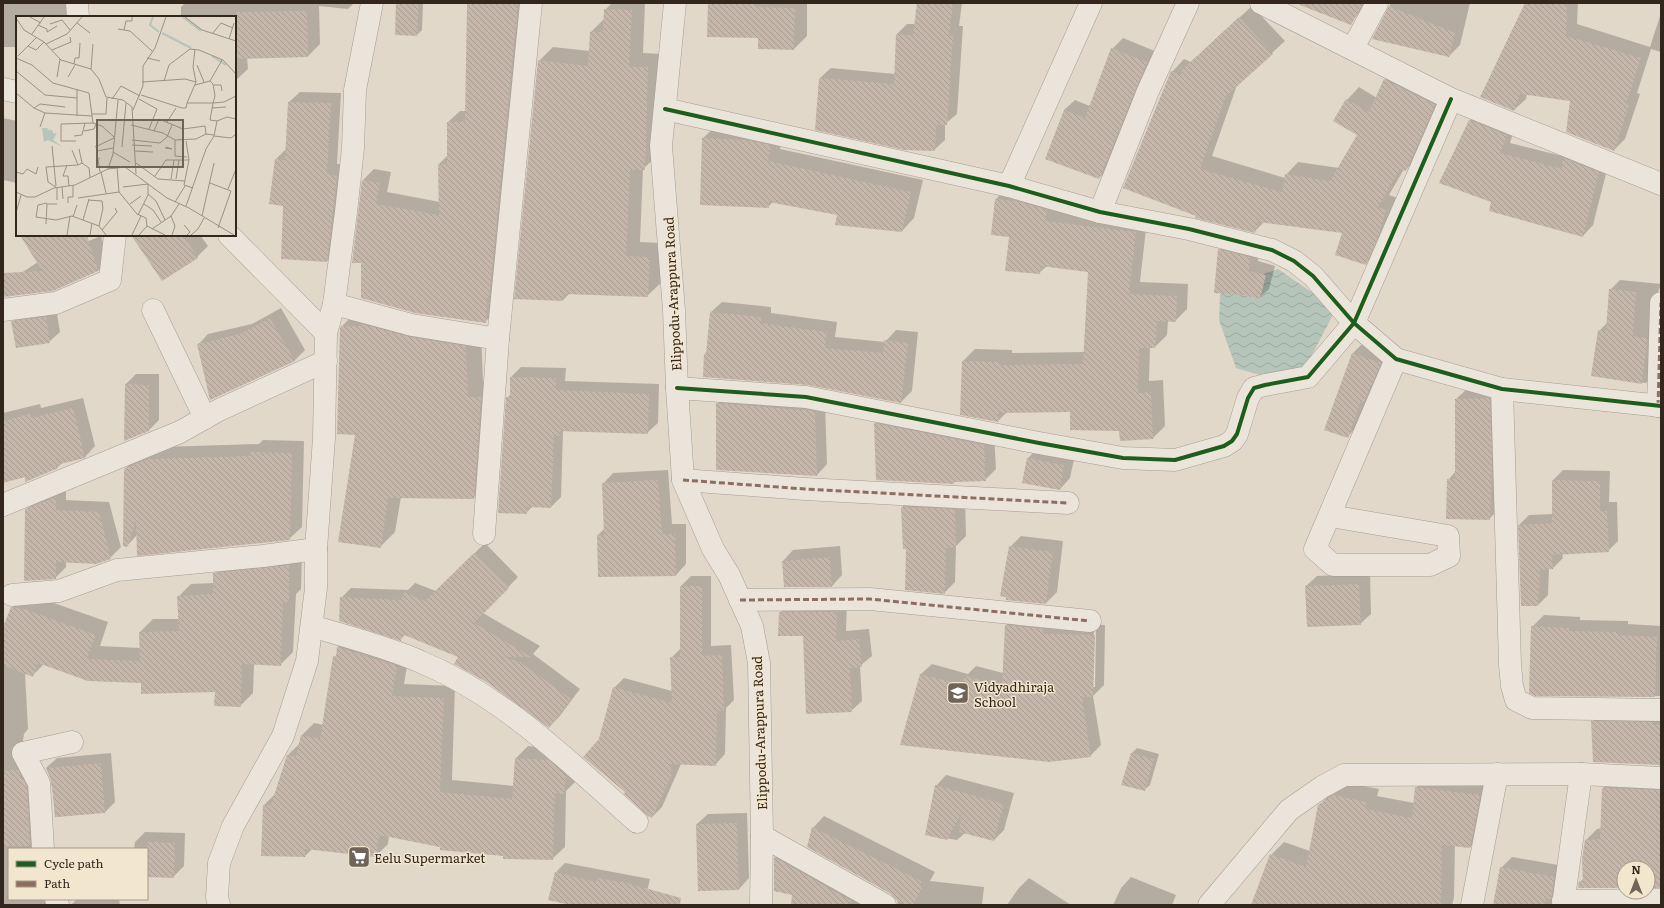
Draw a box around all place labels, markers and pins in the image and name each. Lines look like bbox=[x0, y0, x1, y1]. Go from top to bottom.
place label: Vidyadhiraja School bbox=[974, 677, 1054, 711]
school or university icon: Vidyadhiraja School bbox=[945, 680, 971, 706]
supermarket icon: Eelu Supermarket bbox=[346, 844, 372, 870]
place label: Eelu Supermarket bbox=[374, 848, 486, 867]

